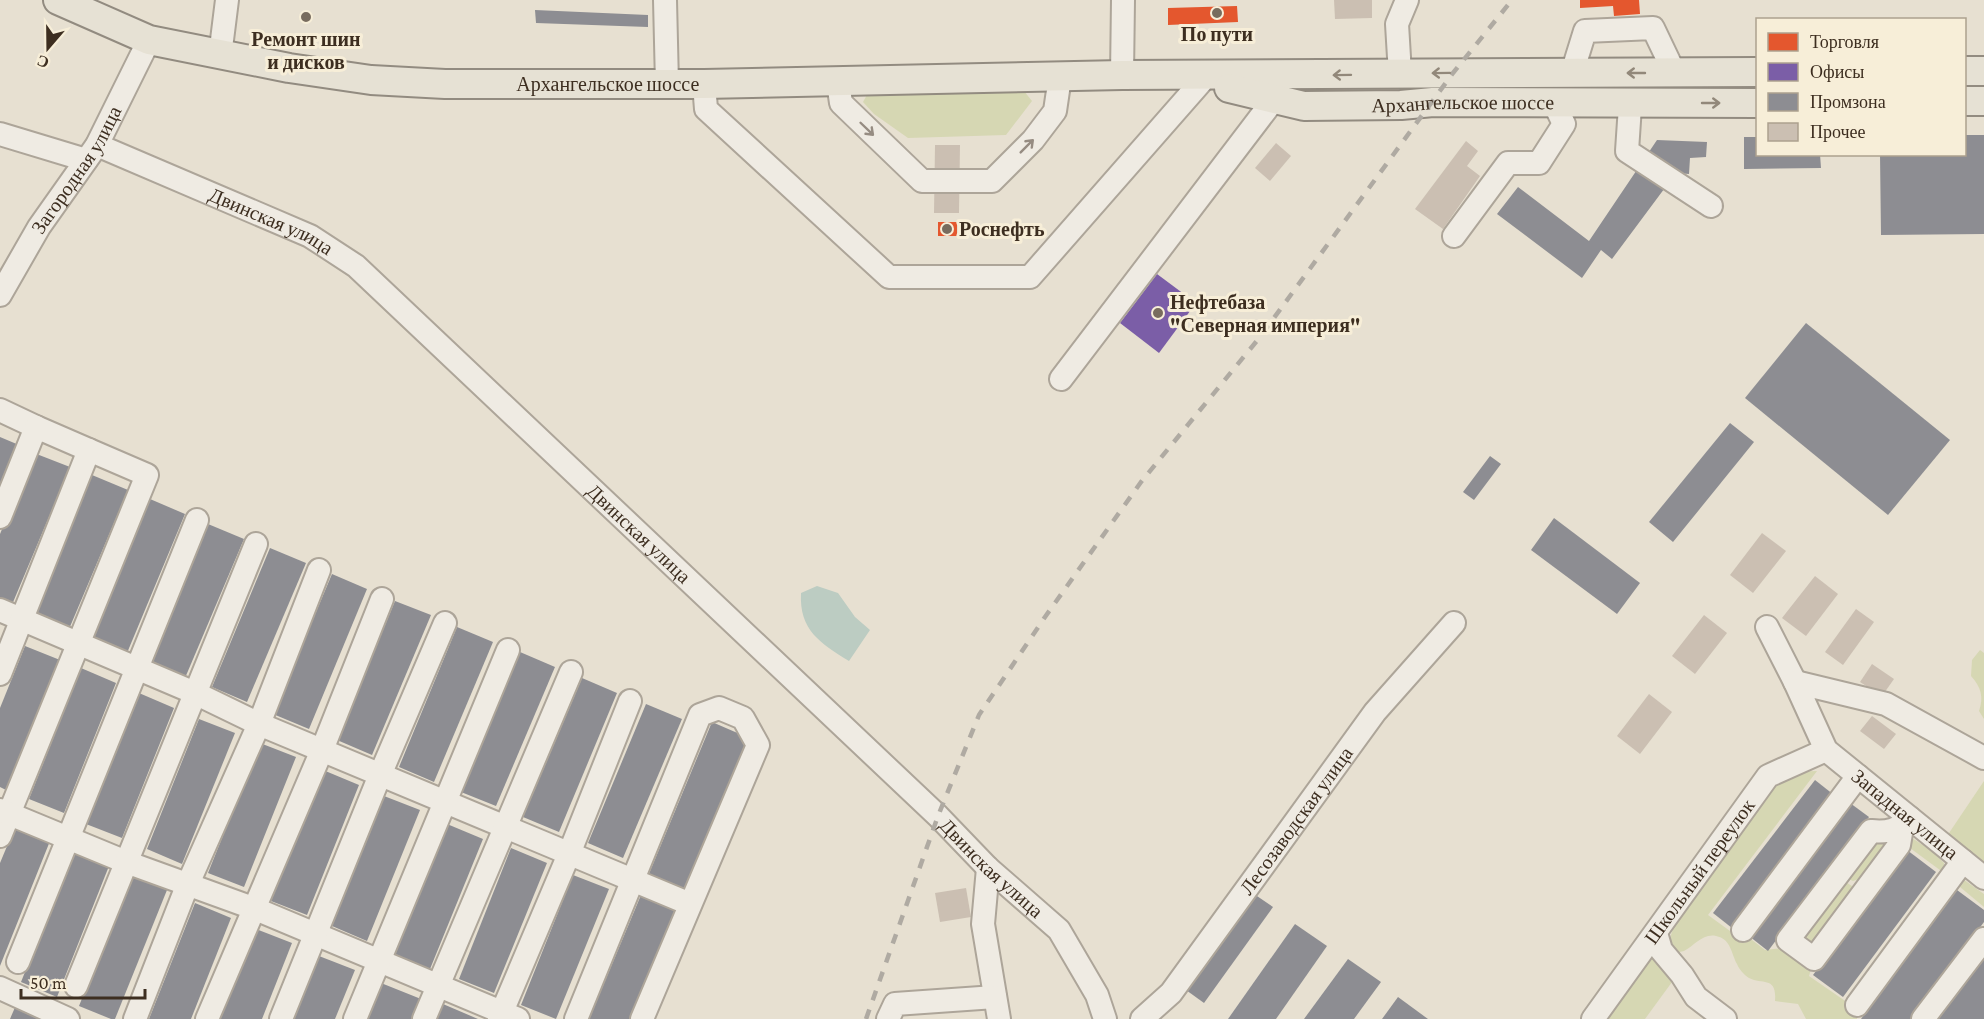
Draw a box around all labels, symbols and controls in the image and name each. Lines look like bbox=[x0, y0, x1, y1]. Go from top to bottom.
marker: По пути bbox=[1210, 6, 1224, 20]
marker: Ремонт шин и дисков bbox=[299, 10, 313, 24]
north arrow bbox=[18, 18, 78, 78]
legend bbox=[1756, 18, 1966, 156]
place label: По пути bbox=[1181, 23, 1253, 46]
place label: Ремонт шин и дисков bbox=[251, 28, 361, 73]
text: Торговля bbox=[1810, 32, 1879, 52]
text: С bbox=[35, 52, 51, 72]
text: Офисы bbox=[1810, 62, 1864, 82]
one-way arrow bbox=[1627, 67, 1647, 79]
one-way arrow bbox=[1432, 68, 1452, 79]
one-way arrow bbox=[1332, 69, 1352, 81]
street label: Архангельское шоссе bbox=[516, 73, 699, 96]
street label: Архангельское шоссе bbox=[1371, 91, 1554, 117]
text: Промзона bbox=[1810, 92, 1886, 112]
one-way arrow bbox=[1701, 97, 1721, 109]
street label: Загородная улица bbox=[27, 102, 126, 237]
one-way arrow bbox=[860, 121, 875, 136]
text: Прочее bbox=[1810, 122, 1866, 142]
one-way arrow bbox=[1020, 139, 1035, 154]
street label: Двинская улица bbox=[205, 183, 337, 259]
place label: Роснефть bbox=[959, 218, 1045, 241]
marker: Роснефть bbox=[940, 222, 954, 236]
place label: Нефтебаза "Северная империя" bbox=[1170, 291, 1360, 337]
marker: Нефтебаза "Северная империя" bbox=[1151, 306, 1165, 320]
street label: Двинская улица bbox=[582, 479, 695, 588]
street label: Лесозаводская улица bbox=[1235, 742, 1357, 899]
street label: Западная улица bbox=[1847, 764, 1963, 864]
street label: Школьный переулок bbox=[1640, 794, 1759, 948]
street label: Двинская улица bbox=[935, 814, 1048, 922]
scale bar bbox=[21, 962, 146, 1000]
text: 50 m bbox=[30, 973, 67, 993]

